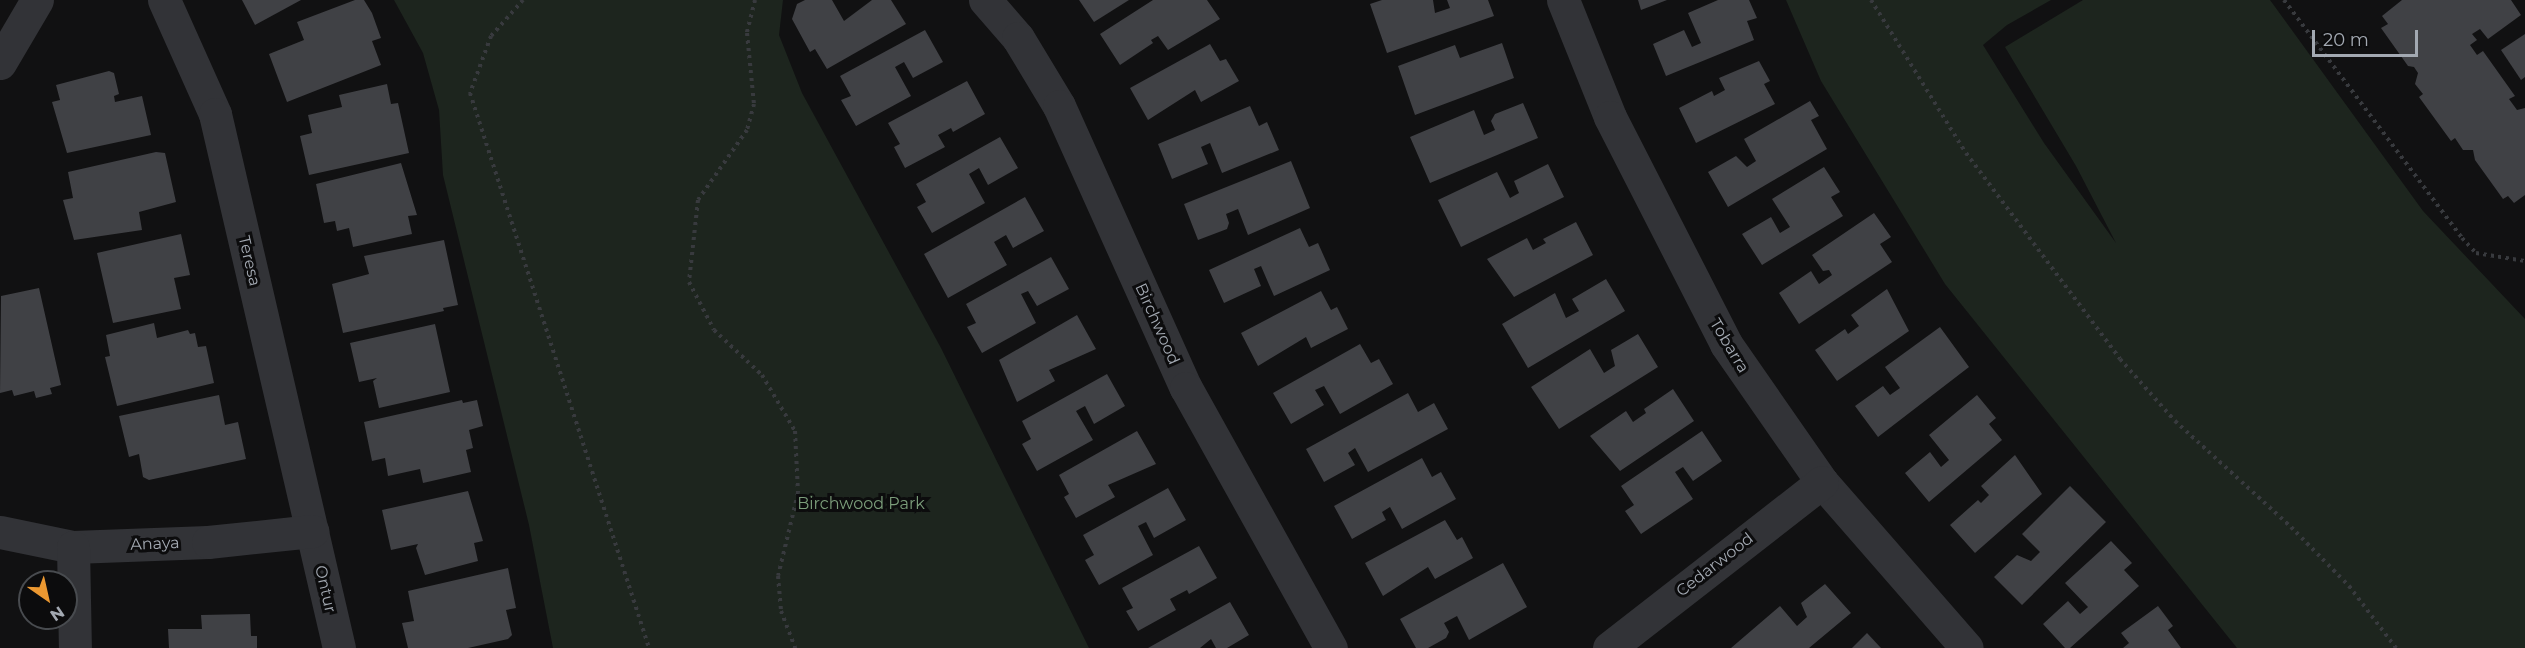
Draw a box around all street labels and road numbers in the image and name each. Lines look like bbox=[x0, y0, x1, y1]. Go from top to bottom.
street label: Teresa bbox=[234, 234, 264, 288]
street label: Birchwood bbox=[1131, 280, 1183, 368]
street label: Tobarra bbox=[1705, 315, 1753, 377]
street label: Cedarwood bbox=[1673, 529, 1757, 601]
street label: Anaya bbox=[130, 534, 180, 554]
street label: Ontur bbox=[310, 564, 340, 614]

